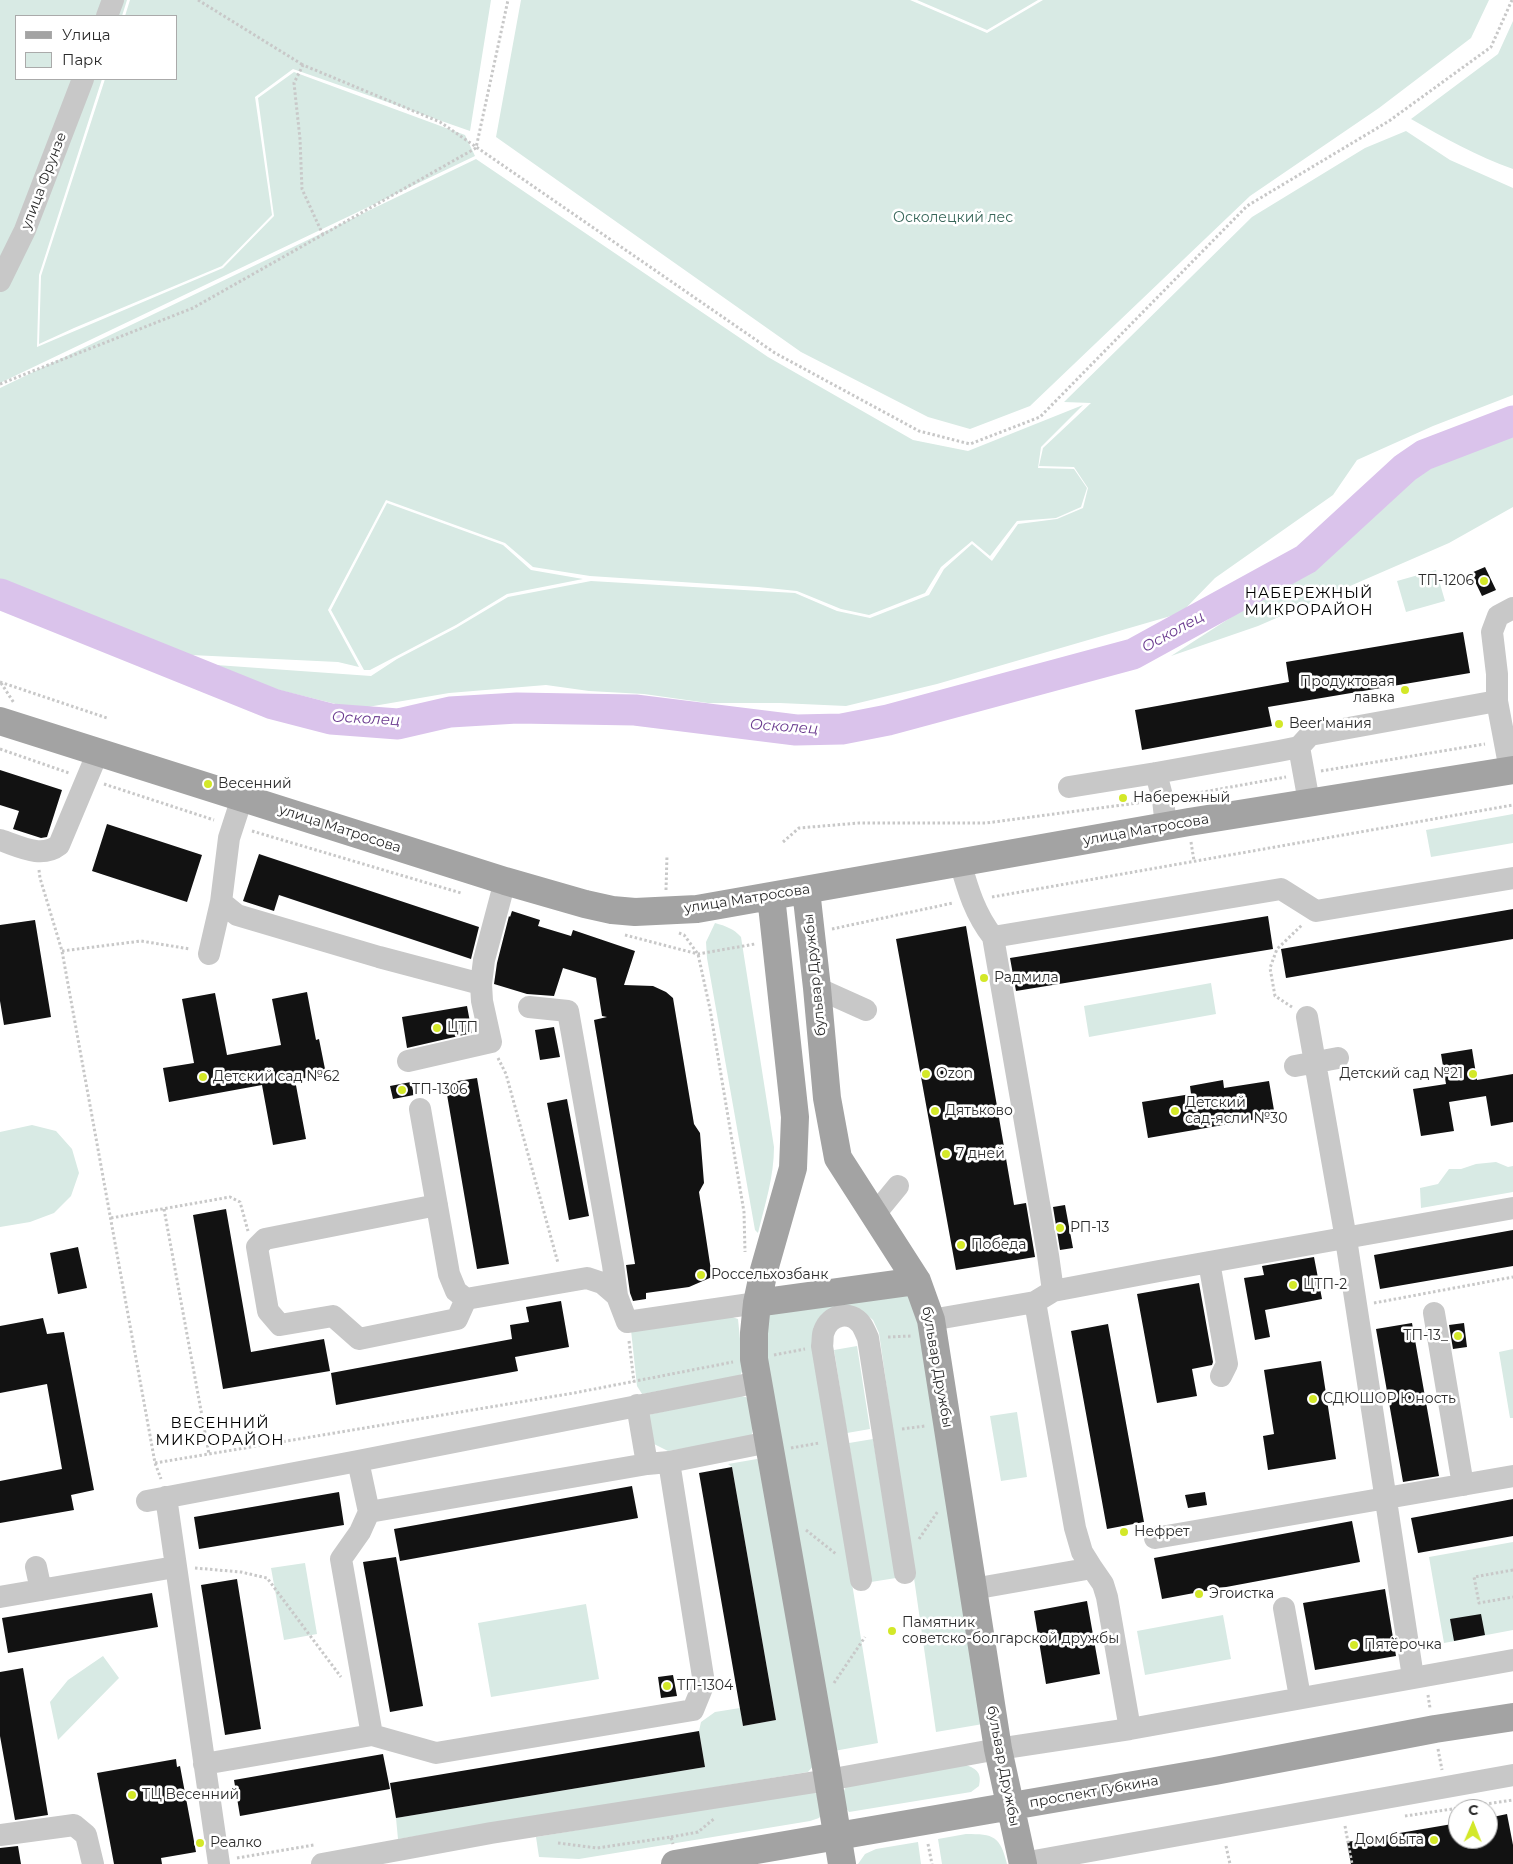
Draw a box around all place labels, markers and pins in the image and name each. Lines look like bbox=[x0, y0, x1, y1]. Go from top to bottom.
place label: ТП-1206 bbox=[1418, 573, 1474, 589]
marker: ТП-1206 bbox=[1478, 575, 1490, 587]
place label: Продуктовая лавка bbox=[1300, 674, 1395, 706]
marker: Продуктовая лавка bbox=[1399, 684, 1411, 696]
place label: Beer'мания bbox=[1289, 716, 1372, 732]
marker: Beer'мания bbox=[1273, 718, 1285, 730]
place label: Весенний bbox=[218, 776, 292, 792]
marker: Весенний bbox=[202, 778, 214, 790]
place label: Набережный bbox=[1133, 790, 1230, 806]
marker: Набережный bbox=[1117, 792, 1129, 804]
place label: Радмила bbox=[994, 970, 1059, 986]
marker: Радмила bbox=[978, 972, 990, 984]
place label: ЦТП bbox=[447, 1020, 478, 1036]
marker: ЦТП bbox=[431, 1022, 443, 1034]
place label: Ozon bbox=[936, 1066, 973, 1082]
place label: Детский сад №21 bbox=[1340, 1066, 1463, 1082]
marker: Ozon bbox=[920, 1068, 932, 1080]
marker: Детский сад №21 bbox=[1467, 1068, 1479, 1080]
place label: Детский сад №62 bbox=[213, 1069, 340, 1085]
marker: Детский сад №62 bbox=[197, 1071, 209, 1083]
place label: ТП-1306 bbox=[412, 1082, 468, 1098]
marker: ТП-1306 bbox=[396, 1084, 408, 1096]
place label: Детский сад-ясли №30 bbox=[1185, 1095, 1287, 1128]
place label: Дятьково bbox=[945, 1103, 1013, 1119]
marker: Дятьково bbox=[929, 1105, 941, 1117]
marker: Детский сад-ясли №30 bbox=[1169, 1105, 1181, 1117]
place label: 7 дней bbox=[956, 1146, 1005, 1162]
marker: 7 дней bbox=[940, 1148, 952, 1160]
place label: РП-13 bbox=[1070, 1220, 1109, 1236]
marker: РП-13 bbox=[1054, 1222, 1066, 1234]
place label: Победа bbox=[971, 1237, 1026, 1253]
marker: Победа bbox=[955, 1239, 967, 1251]
place label: Россельхозбанк bbox=[711, 1267, 828, 1283]
marker: Россельхозбанк bbox=[695, 1269, 707, 1281]
place label: ЦТП-2 bbox=[1303, 1277, 1347, 1293]
marker: ЦТП-2 bbox=[1287, 1279, 1299, 1291]
place label: ТП-13_ bbox=[1403, 1328, 1448, 1344]
marker: ТП-13_ bbox=[1452, 1330, 1464, 1342]
place label: СДЮШОР Юность bbox=[1323, 1391, 1456, 1407]
marker: СДЮШОР Юность bbox=[1307, 1393, 1319, 1405]
place label: Нефрет bbox=[1134, 1524, 1190, 1540]
marker: Нефрет bbox=[1118, 1526, 1130, 1538]
place label: Эгоистка bbox=[1209, 1586, 1274, 1602]
marker: Эгоистка bbox=[1193, 1588, 1205, 1600]
place label: Памятник советско-болгарской дружбы bbox=[902, 1615, 1119, 1648]
marker: Памятник советско-болгарской дружбы bbox=[886, 1625, 898, 1637]
place label: Пятёрочка bbox=[1364, 1637, 1442, 1653]
marker: Пятёрочка bbox=[1348, 1639, 1360, 1651]
place label: ТП-1304 bbox=[677, 1678, 733, 1694]
marker: ТП-1304 bbox=[661, 1680, 673, 1692]
place label: ТЦ Весенний bbox=[142, 1787, 239, 1803]
marker: ТЦ Весенний bbox=[126, 1789, 138, 1801]
place label: Дом быта bbox=[1354, 1832, 1424, 1848]
marker: Дом быта bbox=[1428, 1834, 1440, 1846]
place label: Реалко bbox=[210, 1835, 262, 1851]
marker: Реалко bbox=[194, 1837, 206, 1849]

